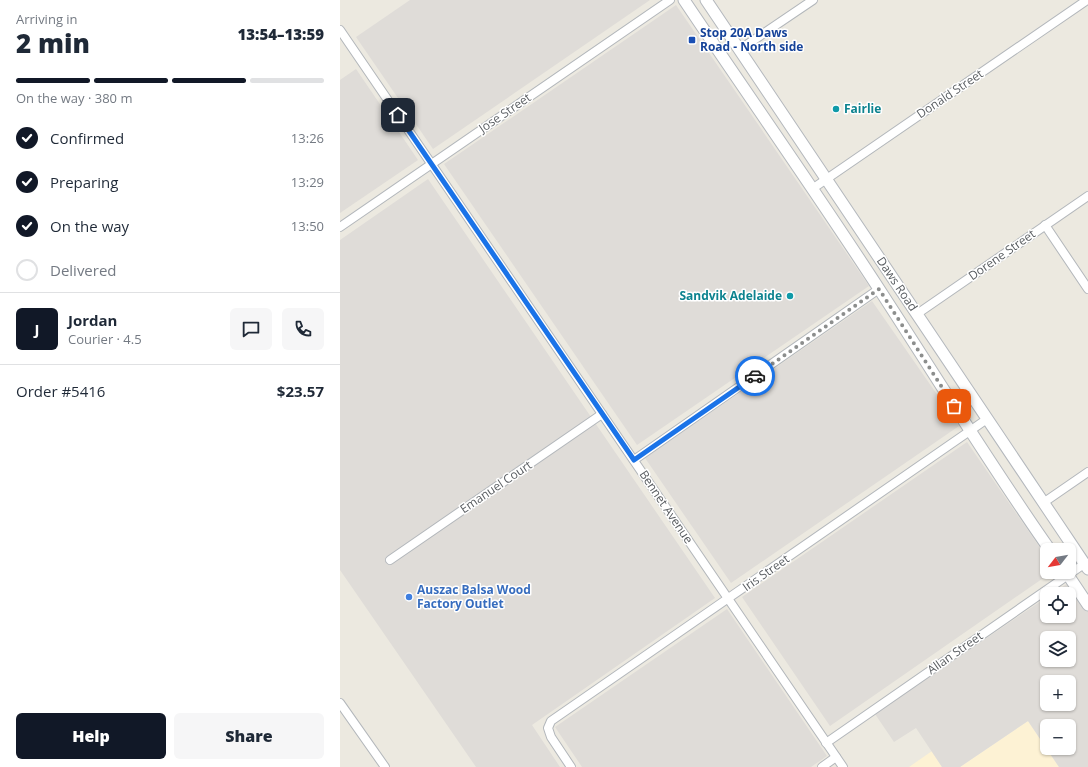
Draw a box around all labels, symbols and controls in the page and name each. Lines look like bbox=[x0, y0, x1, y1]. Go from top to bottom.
text: Arriving in bbox=[16, 10, 78, 28]
text: 13:54–13:59 bbox=[238, 24, 324, 44]
place label: Stop 20A Daws Road - North side bbox=[700, 24, 803, 55]
text: 2 min bbox=[16, 25, 90, 61]
marker: Stop 20A Daws Road - North side bbox=[687, 35, 697, 45]
street label: Donald Street bbox=[913, 65, 986, 122]
text: On the way · 380 m bbox=[16, 89, 132, 107]
street label: Jose Street bbox=[474, 89, 534, 137]
pin bbox=[381, 98, 415, 132]
place label: Fairlie bbox=[844, 100, 881, 117]
icon: home bbox=[387, 104, 409, 126]
marker: Fairlie bbox=[831, 104, 841, 114]
icon: check bbox=[16, 127, 38, 149]
text: Confirmed bbox=[50, 128, 124, 148]
text: 13:26 bbox=[291, 129, 324, 147]
icon: check bbox=[16, 171, 38, 193]
text: Preparing bbox=[50, 172, 118, 192]
text: 13:29 bbox=[291, 173, 324, 191]
icon: check bbox=[16, 215, 38, 237]
text: On the way bbox=[50, 216, 129, 236]
text: 13:50 bbox=[291, 217, 324, 235]
street label: Dorene Street bbox=[965, 225, 1039, 284]
street label: Daws Road bbox=[873, 253, 922, 314]
text: Delivered bbox=[50, 260, 117, 280]
place label: Sandvik Adelaide bbox=[679, 287, 782, 304]
marker: Sandvik Adelaide bbox=[785, 291, 795, 301]
button: chat bbox=[230, 308, 272, 350]
button: phone bbox=[282, 308, 324, 350]
text: Jordan bbox=[68, 310, 117, 330]
text: J bbox=[35, 319, 39, 339]
text: Courier · 4.5 bbox=[68, 330, 142, 348]
courier bbox=[735, 356, 775, 396]
icon: car bbox=[744, 365, 766, 387]
text: Order #5416 bbox=[16, 381, 105, 401]
text: $23.57 bbox=[277, 381, 324, 401]
pin bbox=[937, 389, 971, 423]
icon: bag bbox=[943, 395, 965, 417]
street label: Emanuel Court bbox=[456, 456, 535, 517]
street label: Bennet Avenue bbox=[636, 467, 697, 547]
north arrow bbox=[1040, 543, 1076, 579]
map controls bbox=[1040, 543, 1076, 755]
street label: Iris Street bbox=[739, 550, 793, 595]
place label: Auszac Balsa Wood Factory Outlet bbox=[417, 581, 531, 612]
button: locate bbox=[1040, 587, 1076, 623]
marker: Auszac Balsa Wood Factory Outlet bbox=[404, 592, 414, 602]
street label: Allan Street bbox=[923, 627, 986, 678]
button: layers bbox=[1040, 631, 1076, 667]
button: + bbox=[1040, 675, 1076, 711]
button: Help bbox=[16, 713, 166, 759]
button: Share bbox=[174, 713, 324, 759]
button: − bbox=[1040, 719, 1076, 755]

